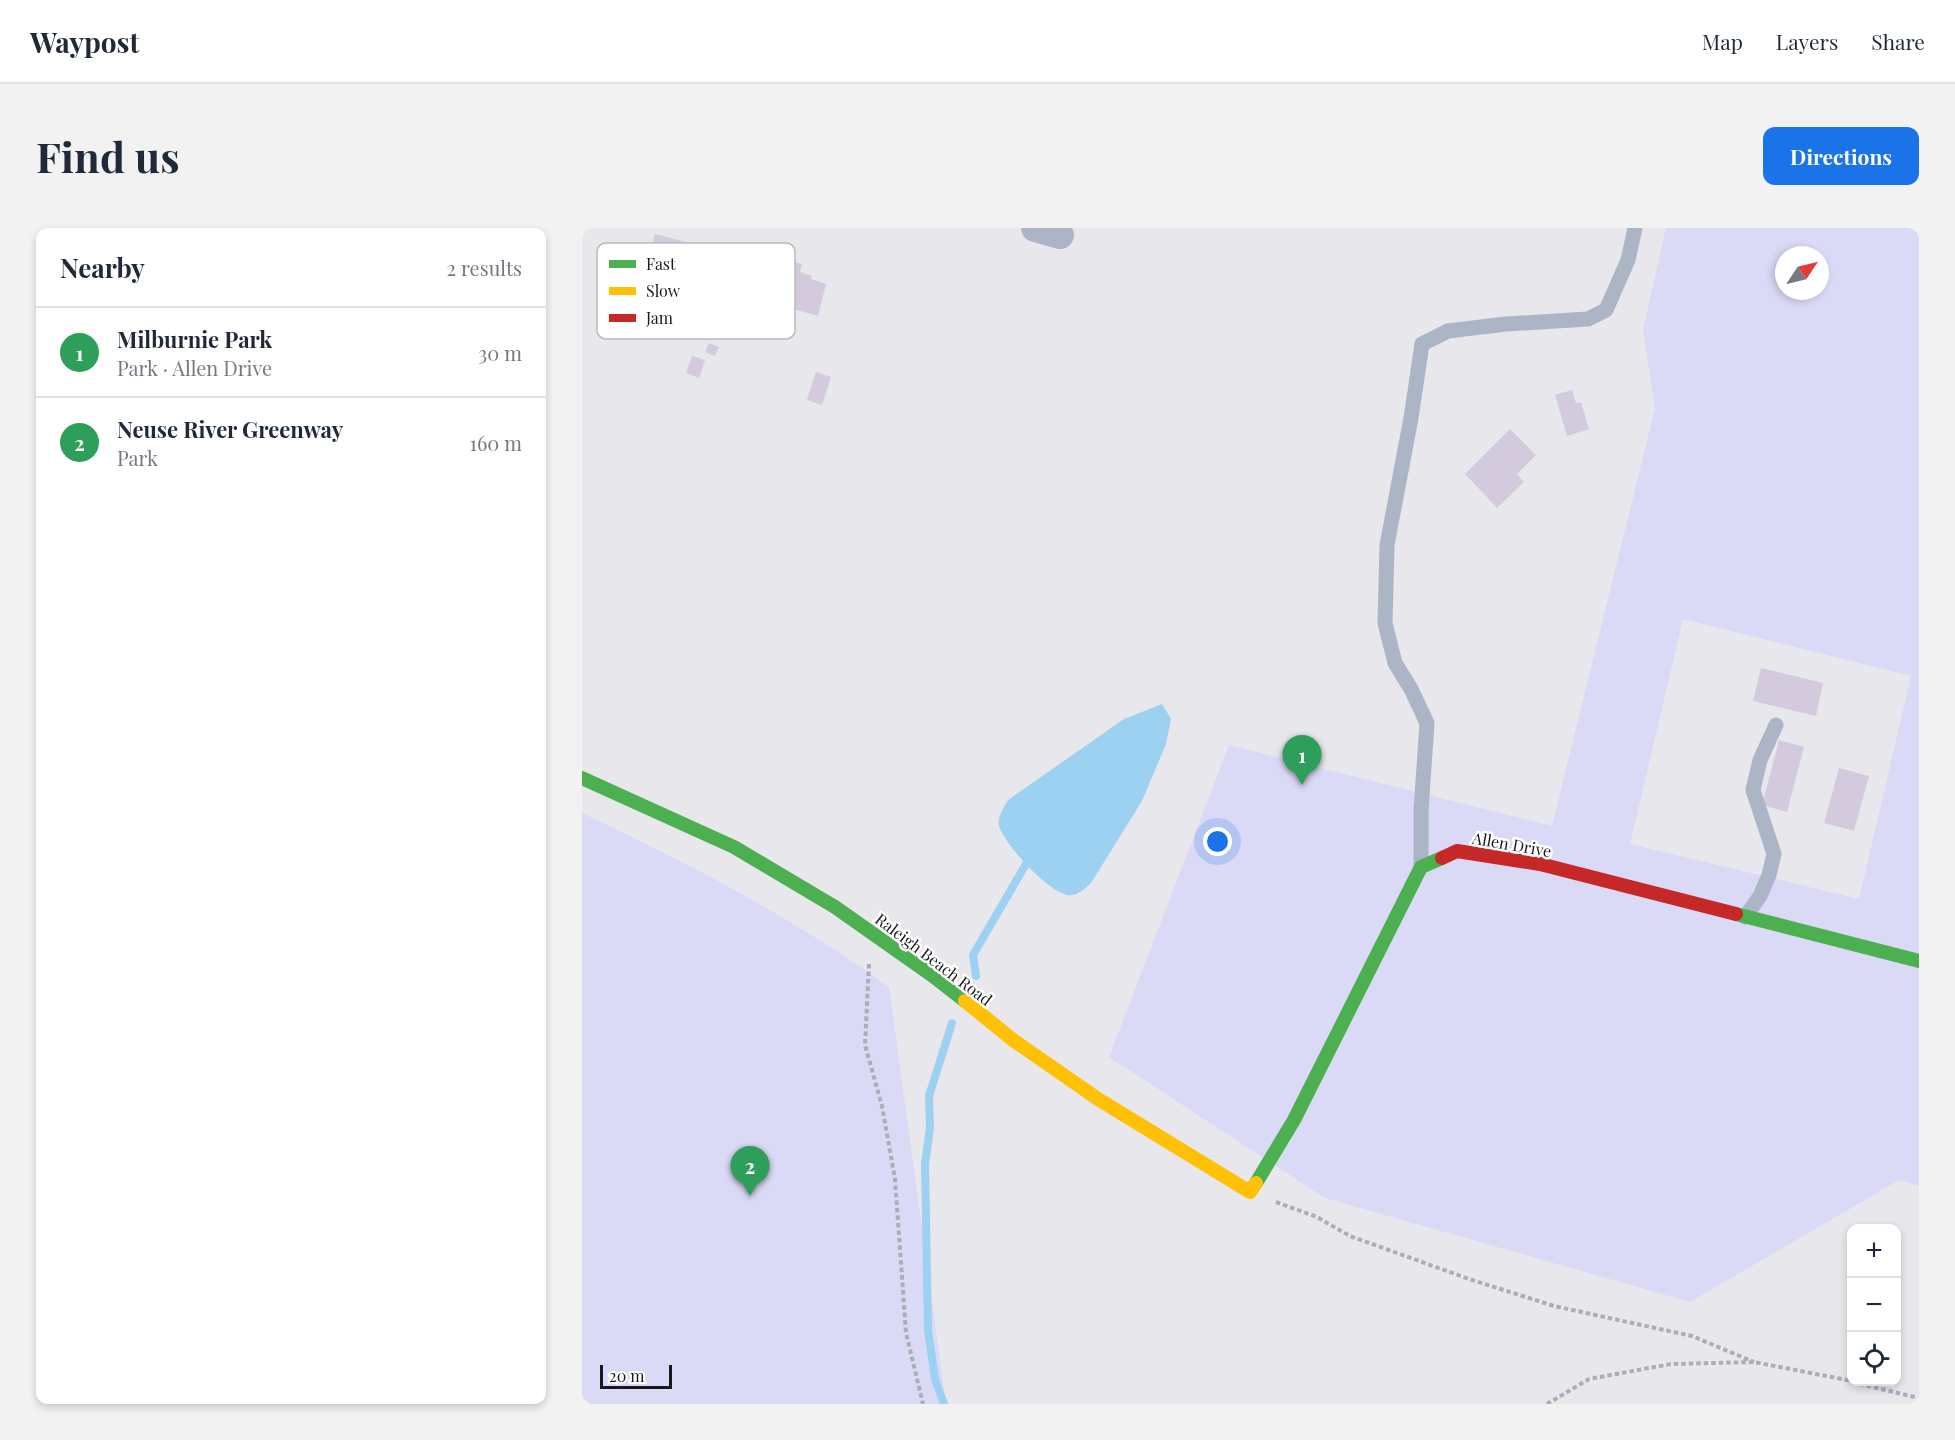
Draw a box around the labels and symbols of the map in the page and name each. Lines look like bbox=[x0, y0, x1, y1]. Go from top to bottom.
legend bbox=[597, 243, 795, 339]
north arrow bbox=[1775, 246, 1829, 300]
text: Fast bbox=[646, 253, 676, 274]
text: Slow bbox=[646, 280, 681, 301]
text: Jam bbox=[645, 307, 673, 328]
pin: 1 bbox=[1282, 736, 1322, 785]
your location bbox=[1203, 827, 1232, 856]
street label: Allen Drive bbox=[1470, 827, 1553, 861]
street label: Raleigh Beach Road bbox=[871, 908, 997, 1010]
pin: 2 bbox=[730, 1146, 770, 1196]
scale bar bbox=[600, 1362, 672, 1390]

